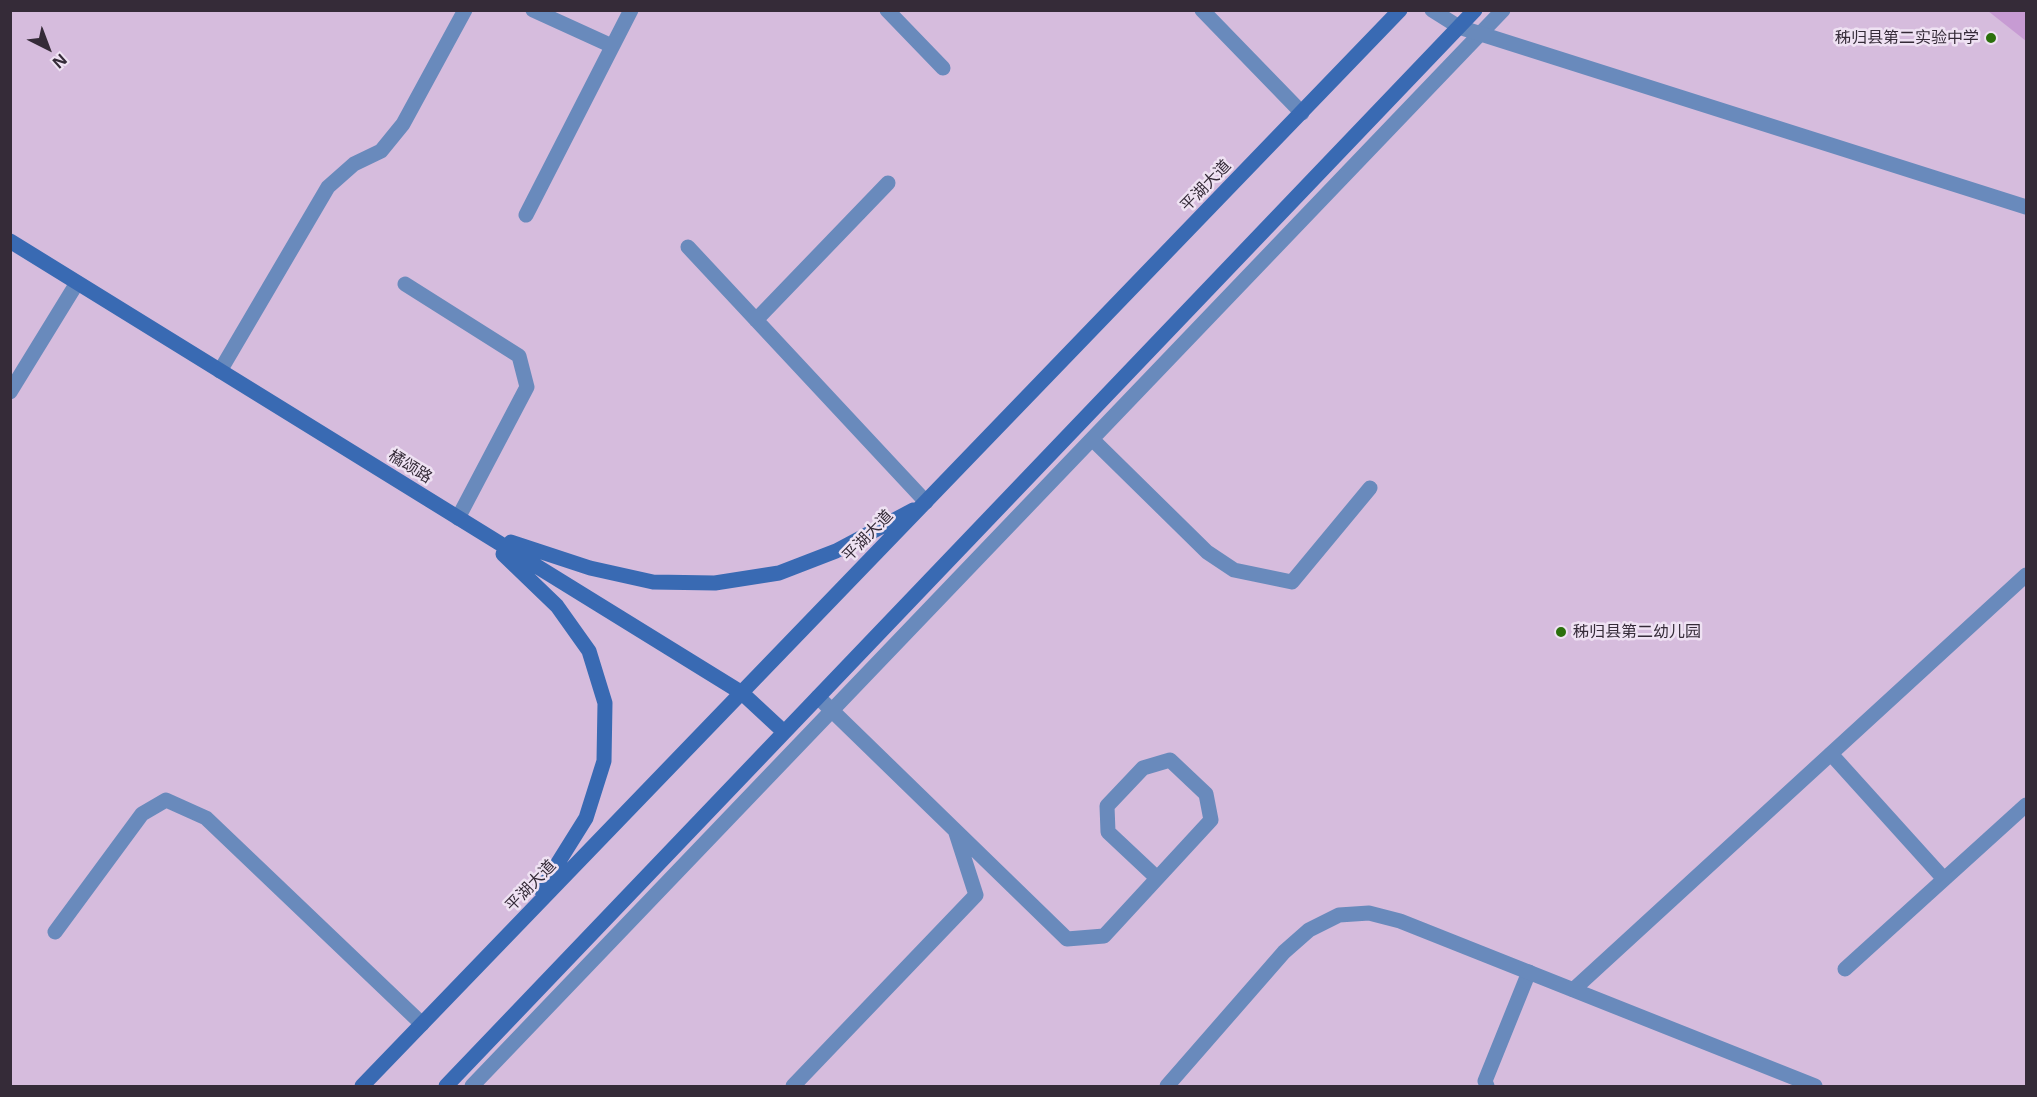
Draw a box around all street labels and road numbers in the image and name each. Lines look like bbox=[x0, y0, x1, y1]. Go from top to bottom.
street label: 平湖大道 bbox=[1177, 156, 1235, 216]
street label: 橘颂路 bbox=[385, 446, 435, 488]
street label: 平湖大道 bbox=[839, 506, 897, 566]
street label: 平湖大道 bbox=[502, 856, 560, 916]

